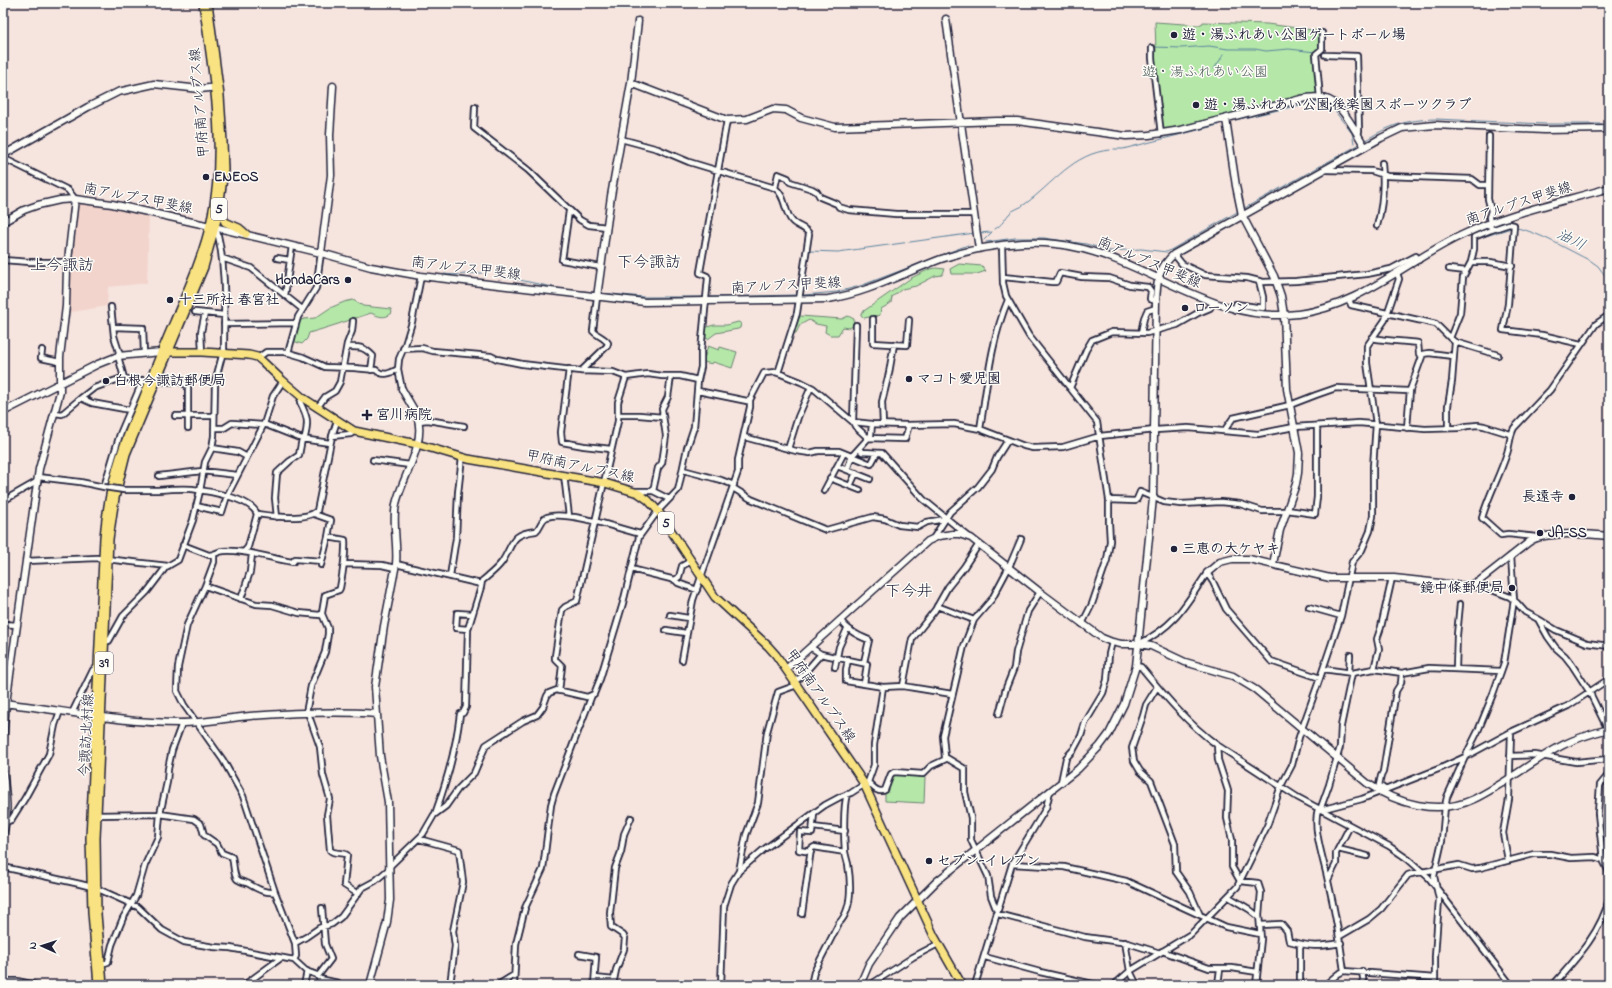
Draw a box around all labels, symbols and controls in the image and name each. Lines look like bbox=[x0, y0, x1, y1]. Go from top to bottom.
place label: 遊・湯ふれあい公園ゲートボール場 bbox=[1182, 25, 1405, 46]
marker: 遊・湯ふれあい公園ゲートボール場 bbox=[1169, 30, 1179, 40]
street label: 甲府南アルプス線 bbox=[185, 47, 215, 159]
park label: 遊・湯ふれあい公園 bbox=[1142, 62, 1268, 83]
place label: 遊・湯ふれあい公園;後楽園スポーツクラブ bbox=[1204, 95, 1472, 116]
marker: 遊・湯ふれあい公園;後楽園スポーツクラブ bbox=[1191, 100, 1201, 110]
place label: ENEOS bbox=[214, 167, 259, 188]
marker: ENEOS bbox=[201, 172, 211, 182]
street label: 南アルプス甲斐線 bbox=[1463, 177, 1575, 231]
street label: 南アルプス甲斐線 bbox=[82, 178, 194, 220]
road number: 5 bbox=[211, 198, 227, 220]
water label: 油川 bbox=[1553, 223, 1589, 257]
street label: 南アルプス甲斐線 bbox=[1094, 232, 1204, 294]
district label: 下今諏訪 bbox=[617, 251, 681, 275]
street label: 南アルプス甲斐線 bbox=[410, 252, 522, 286]
district label: 上今諏訪 bbox=[30, 254, 94, 278]
place label: HondaCars bbox=[276, 270, 340, 291]
street label: 南アルプス甲斐線 bbox=[730, 273, 842, 299]
marker: HondaCars bbox=[343, 275, 353, 285]
place label: 十三所社 春宮社 bbox=[178, 290, 280, 311]
marker: 十三所社 春宮社 bbox=[165, 295, 175, 305]
place label: ローソン bbox=[1193, 298, 1249, 319]
marker: ローソン bbox=[1180, 303, 1190, 313]
place label: マコト愛児園 bbox=[917, 369, 1001, 390]
place label: 白根今諏訪郵便局 bbox=[114, 371, 226, 392]
marker: マコト愛児園 bbox=[904, 374, 914, 384]
marker: 白根今諏訪郵便局 bbox=[101, 376, 111, 386]
place label: 宮川病院 bbox=[376, 405, 432, 426]
marker: 宮川病院 bbox=[361, 409, 373, 421]
street label: 甲府南アルプス線 bbox=[524, 445, 636, 489]
place label: 長遠寺 bbox=[1522, 487, 1564, 508]
marker: 長遠寺 bbox=[1567, 492, 1577, 502]
road number: 5 bbox=[658, 512, 674, 534]
place label: JA-SS bbox=[1548, 523, 1587, 544]
marker: JA-SS bbox=[1535, 528, 1545, 538]
place label: 三恵の大ケヤキ bbox=[1182, 539, 1280, 560]
marker: 三恵の大ケヤキ bbox=[1169, 544, 1179, 554]
place label: 鏡中條郵便局 bbox=[1420, 578, 1504, 599]
district label: 下今井 bbox=[885, 580, 933, 604]
marker: 鏡中條郵便局 bbox=[1507, 583, 1517, 593]
street label: 甲府南アルプス線 bbox=[780, 645, 860, 747]
road number: 39 bbox=[95, 652, 113, 674]
street label: 今諏訪北村線 bbox=[74, 693, 100, 777]
place label: セブン-イレブン bbox=[937, 851, 1040, 872]
marker: セブン-イレブン bbox=[924, 856, 934, 866]
north arrow bbox=[22, 926, 62, 966]
text: N bbox=[25, 941, 41, 950]

